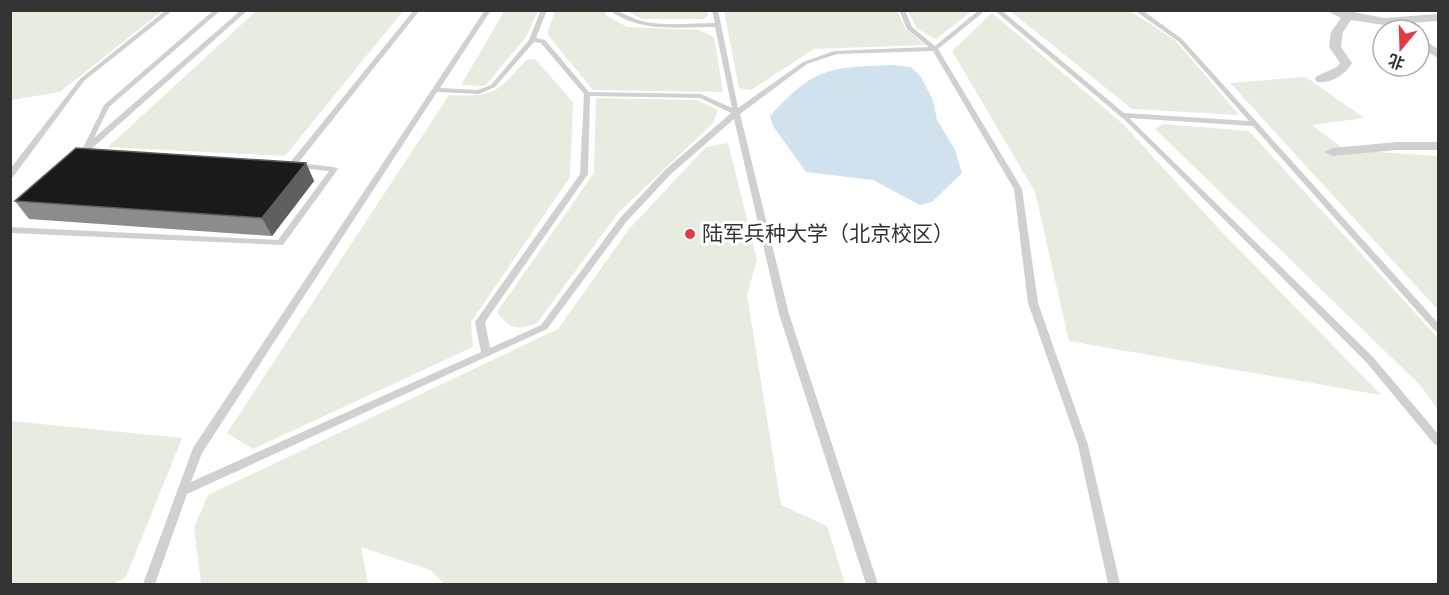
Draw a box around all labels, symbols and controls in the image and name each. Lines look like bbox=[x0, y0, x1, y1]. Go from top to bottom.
north arrow bbox=[1371, 18, 1431, 78]
text: 北 bbox=[1386, 49, 1407, 73]
place label: 陆军兵种大学（北京校区） bbox=[702, 222, 954, 247]
marker: 陆军兵种大学（北京校区） bbox=[683, 227, 697, 241]

